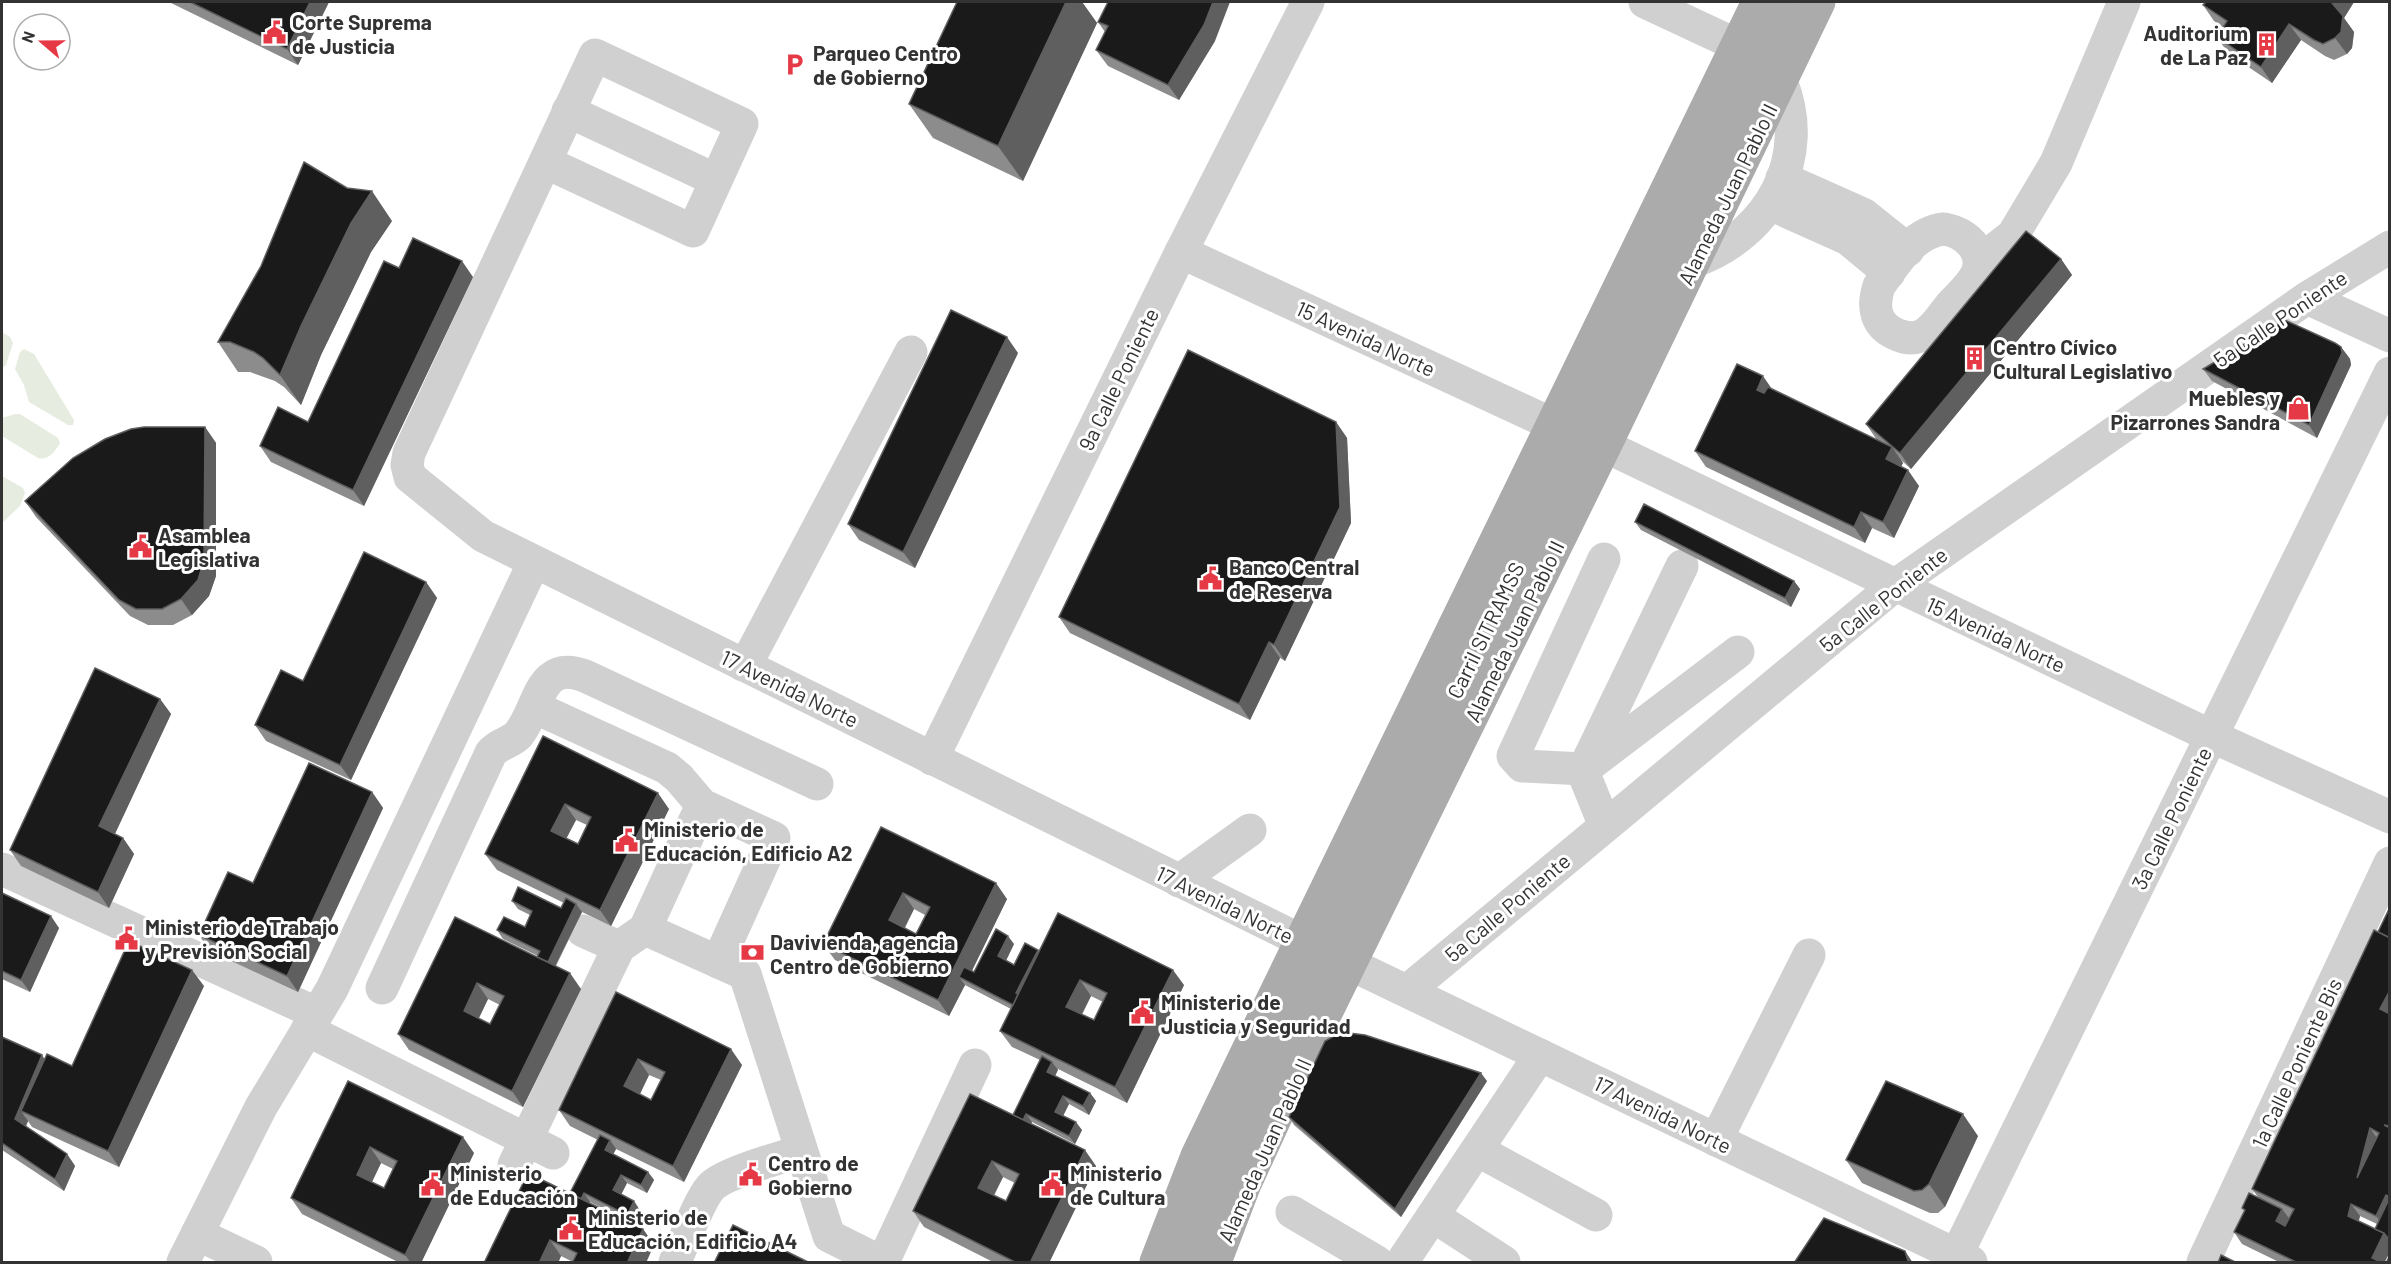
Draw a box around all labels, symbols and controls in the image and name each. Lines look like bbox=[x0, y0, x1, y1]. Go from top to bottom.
place label: Corte Suprema de Justicia bbox=[292, 9, 432, 58]
north arrow bbox=[12, 12, 72, 72]
public building icon: Corte Suprema de Justicia bbox=[261, 20, 287, 46]
place label: Auditorium de La Paz bbox=[2143, 20, 2248, 69]
text: N bbox=[17, 28, 38, 45]
building icon: Auditorium de La Paz bbox=[2253, 31, 2279, 57]
place label: Parqueo Centro de Gobierno bbox=[813, 40, 958, 89]
parking icon: Parqueo Centro de Gobierno bbox=[782, 51, 808, 77]
street label: Alameda Juan Pablo II bbox=[1672, 99, 1782, 289]
street label: 5a Calle Poniente bbox=[2209, 264, 2351, 372]
street label: 15 Avenida Norte bbox=[1293, 295, 1439, 381]
street label: 9a Calle Poniente bbox=[1073, 304, 1163, 454]
place label: Centro Cívico Cultural Legislativo bbox=[1993, 334, 2172, 383]
building icon: Centro Cívico Cultural Legislativo bbox=[1962, 345, 1988, 371]
place label: Muebles y Pizarrones Sandra bbox=[2111, 385, 2280, 434]
shop icon: Muebles y Pizarrones Sandra bbox=[2285, 396, 2311, 422]
place label: Asamblea Legislativa bbox=[158, 522, 260, 571]
public building icon: Asamblea Legislativa bbox=[127, 533, 153, 559]
street label: Alameda Juan Pablo II bbox=[1459, 536, 1569, 726]
street label: 5a Calle Poniente bbox=[1814, 541, 1952, 657]
place label: Banco Central de Reserva bbox=[1229, 554, 1359, 603]
street label: Carril SITRAMSS bbox=[1441, 558, 1529, 702]
public building icon: Banco Central de Reserva bbox=[1198, 565, 1224, 591]
street label: 15 Avenida Norte bbox=[1923, 591, 2069, 677]
street label: 17 Avenida Norte bbox=[717, 644, 863, 732]
street label: 3a Calle Poniente bbox=[2126, 743, 2216, 893]
place label: Ministerio de Educación, Edificio A2 bbox=[644, 816, 853, 865]
public building icon: Ministerio de Educación, Edificio A2 bbox=[613, 827, 639, 853]
street label: 5a Calle Poniente bbox=[1439, 848, 1575, 966]
street label: 17 Avenida Norte bbox=[1152, 860, 1298, 948]
place label: Ministerio de Trabajo y Previsión Social bbox=[145, 914, 339, 963]
public building icon: Ministerio de Trabajo y Previsión Social bbox=[114, 925, 140, 951]
place label: Davivienda, agencia Centro de Gobierno bbox=[770, 929, 955, 978]
bank icon: Davivienda, agencia Centro de Gobierno bbox=[739, 940, 765, 966]
street label: 1a Calle Poniente Bis bbox=[2246, 974, 2346, 1152]
place label: Ministerio de Justicia y Seguridad bbox=[1161, 989, 1351, 1038]
public building icon: Ministerio de Justicia y Seguridad bbox=[1130, 1000, 1156, 1026]
street label: Alameda Juan Pablo II bbox=[1212, 1054, 1316, 1246]
street label: 17 Avenida Norte bbox=[1590, 1070, 1736, 1158]
place label: Centro de Gobierno bbox=[768, 1150, 859, 1199]
place label: Ministerio de Educación bbox=[450, 1160, 575, 1209]
place label: Ministerio de Cultura bbox=[1070, 1160, 1165, 1209]
public building icon: Centro de Gobierno bbox=[737, 1161, 763, 1187]
public building icon: Ministerio de Educación bbox=[419, 1171, 445, 1197]
public building icon: Ministerio de Cultura bbox=[1039, 1171, 1065, 1197]
place label: Ministerio de Educación, Edificio A4 bbox=[588, 1204, 798, 1253]
public building icon: Ministerio de Educación, Edificio A4 bbox=[557, 1215, 583, 1241]

